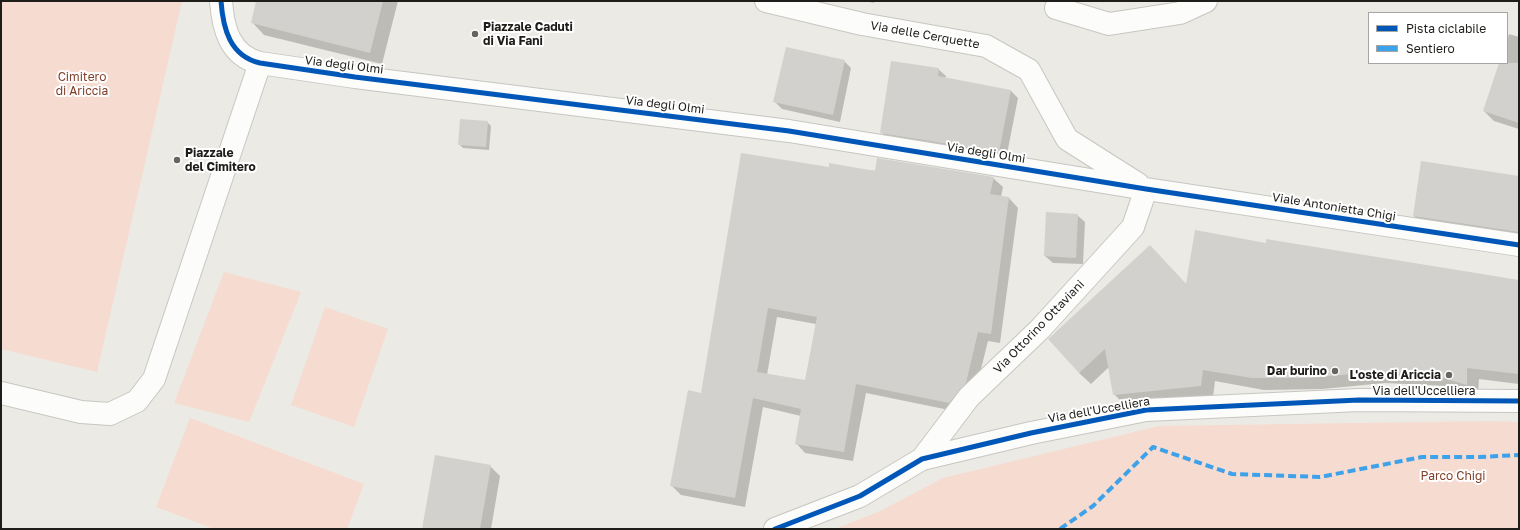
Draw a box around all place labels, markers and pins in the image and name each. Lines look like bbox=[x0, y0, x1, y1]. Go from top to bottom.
place label: Piazzale Caduti di Via Fani bbox=[483, 20, 573, 48]
marker: Piazzale Caduti di Via Fani bbox=[470, 29, 480, 39]
place label: Piazzale del Cimitero bbox=[185, 146, 256, 174]
marker: Piazzale del Cimitero bbox=[172, 155, 182, 165]
place label: Dar burino bbox=[1267, 364, 1327, 378]
marker: Dar burino bbox=[1330, 366, 1340, 376]
place label: L'oste di Ariccia bbox=[1349, 368, 1441, 382]
marker: L'oste di Ariccia bbox=[1444, 370, 1454, 380]

